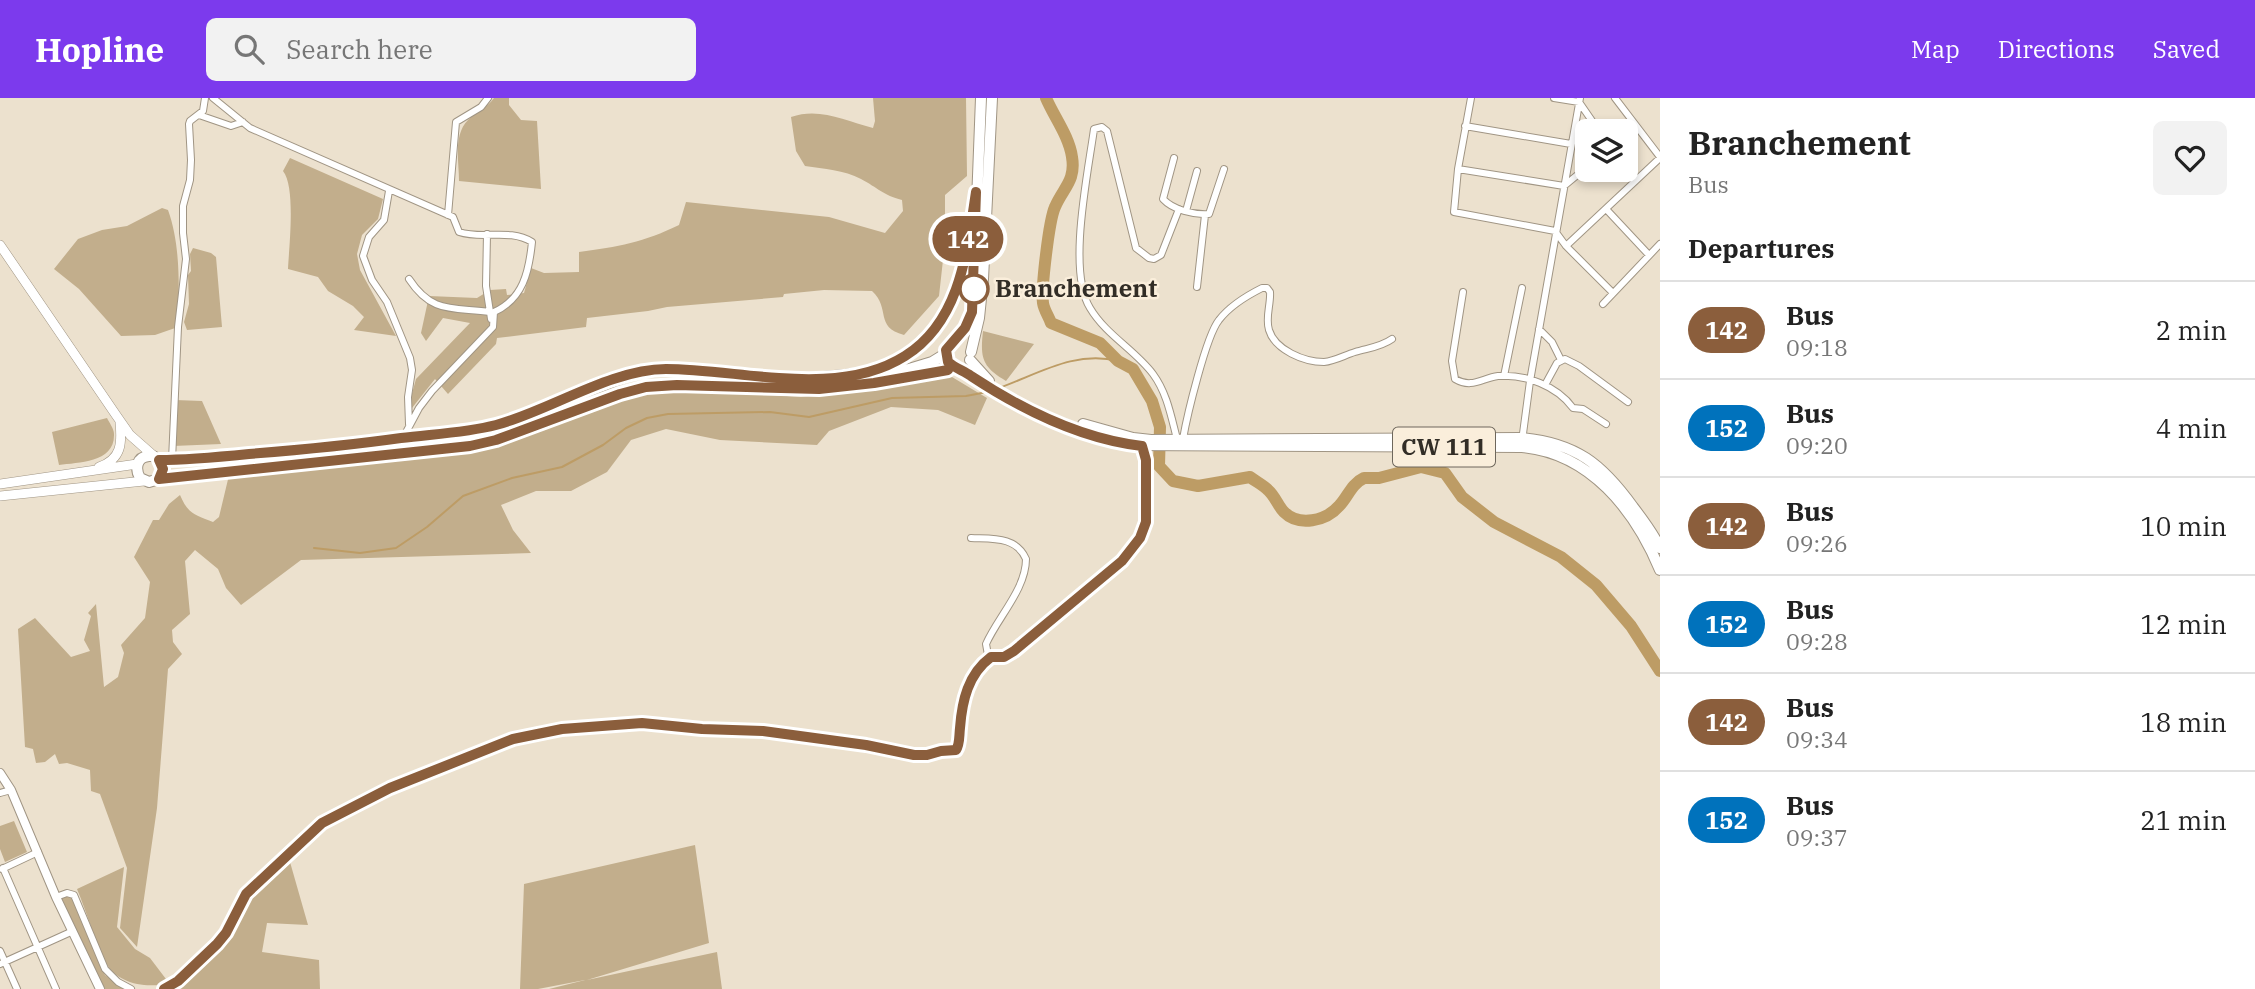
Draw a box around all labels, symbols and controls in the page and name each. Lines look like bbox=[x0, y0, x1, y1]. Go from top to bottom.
search box bbox=[206, 18, 696, 81]
text: Hopline bbox=[35, 28, 164, 71]
icon: search bbox=[230, 30, 268, 68]
text: Search here bbox=[286, 32, 433, 66]
text: Map bbox=[1911, 33, 1960, 65]
text: Directions bbox=[1998, 33, 2115, 65]
text: Saved bbox=[2153, 33, 2220, 65]
map controls bbox=[1575, 119, 1638, 182]
button: layers bbox=[1575, 119, 1638, 182]
text: Branchement bbox=[1688, 121, 1911, 164]
button: heart bbox=[2153, 121, 2227, 195]
text: Bus bbox=[1688, 169, 1729, 199]
line badge: 142 bbox=[928, 216, 1008, 262]
text: 142 bbox=[946, 223, 990, 255]
text: Departures bbox=[1688, 231, 1834, 265]
place label: Branchement bbox=[995, 272, 1157, 304]
marker: Branchement bbox=[959, 274, 989, 304]
text: Bus bbox=[1786, 298, 1834, 332]
text: 2 min bbox=[2156, 313, 2227, 347]
text: 142 bbox=[1705, 314, 1748, 346]
text: 09:18 bbox=[1786, 332, 1848, 362]
text: Bus bbox=[1786, 396, 1834, 430]
text: 4 min bbox=[2156, 411, 2227, 445]
text: 152 bbox=[1705, 412, 1748, 444]
road number: CW 111 bbox=[1393, 428, 1495, 466]
text: 09:20 bbox=[1786, 430, 1848, 460]
text: Bus bbox=[1786, 494, 1834, 528]
text: 10 min bbox=[2140, 509, 2227, 543]
text: 142 bbox=[1705, 510, 1748, 542]
text: 09:26 bbox=[1786, 528, 1848, 558]
text: Bus bbox=[1786, 592, 1834, 626]
text: 12 min bbox=[2140, 607, 2227, 641]
text: 152 bbox=[1705, 608, 1748, 640]
text: 09:28 bbox=[1786, 626, 1848, 656]
text: Bus bbox=[1786, 690, 1834, 724]
text: 18 min bbox=[2140, 705, 2227, 739]
text: 142 bbox=[1705, 706, 1748, 738]
text: 09:34 bbox=[1786, 724, 1848, 754]
text: Bus bbox=[1786, 788, 1834, 822]
text: 21 min bbox=[2140, 803, 2227, 837]
text: 152 bbox=[1705, 804, 1748, 836]
text: 09:37 bbox=[1786, 822, 1848, 852]

